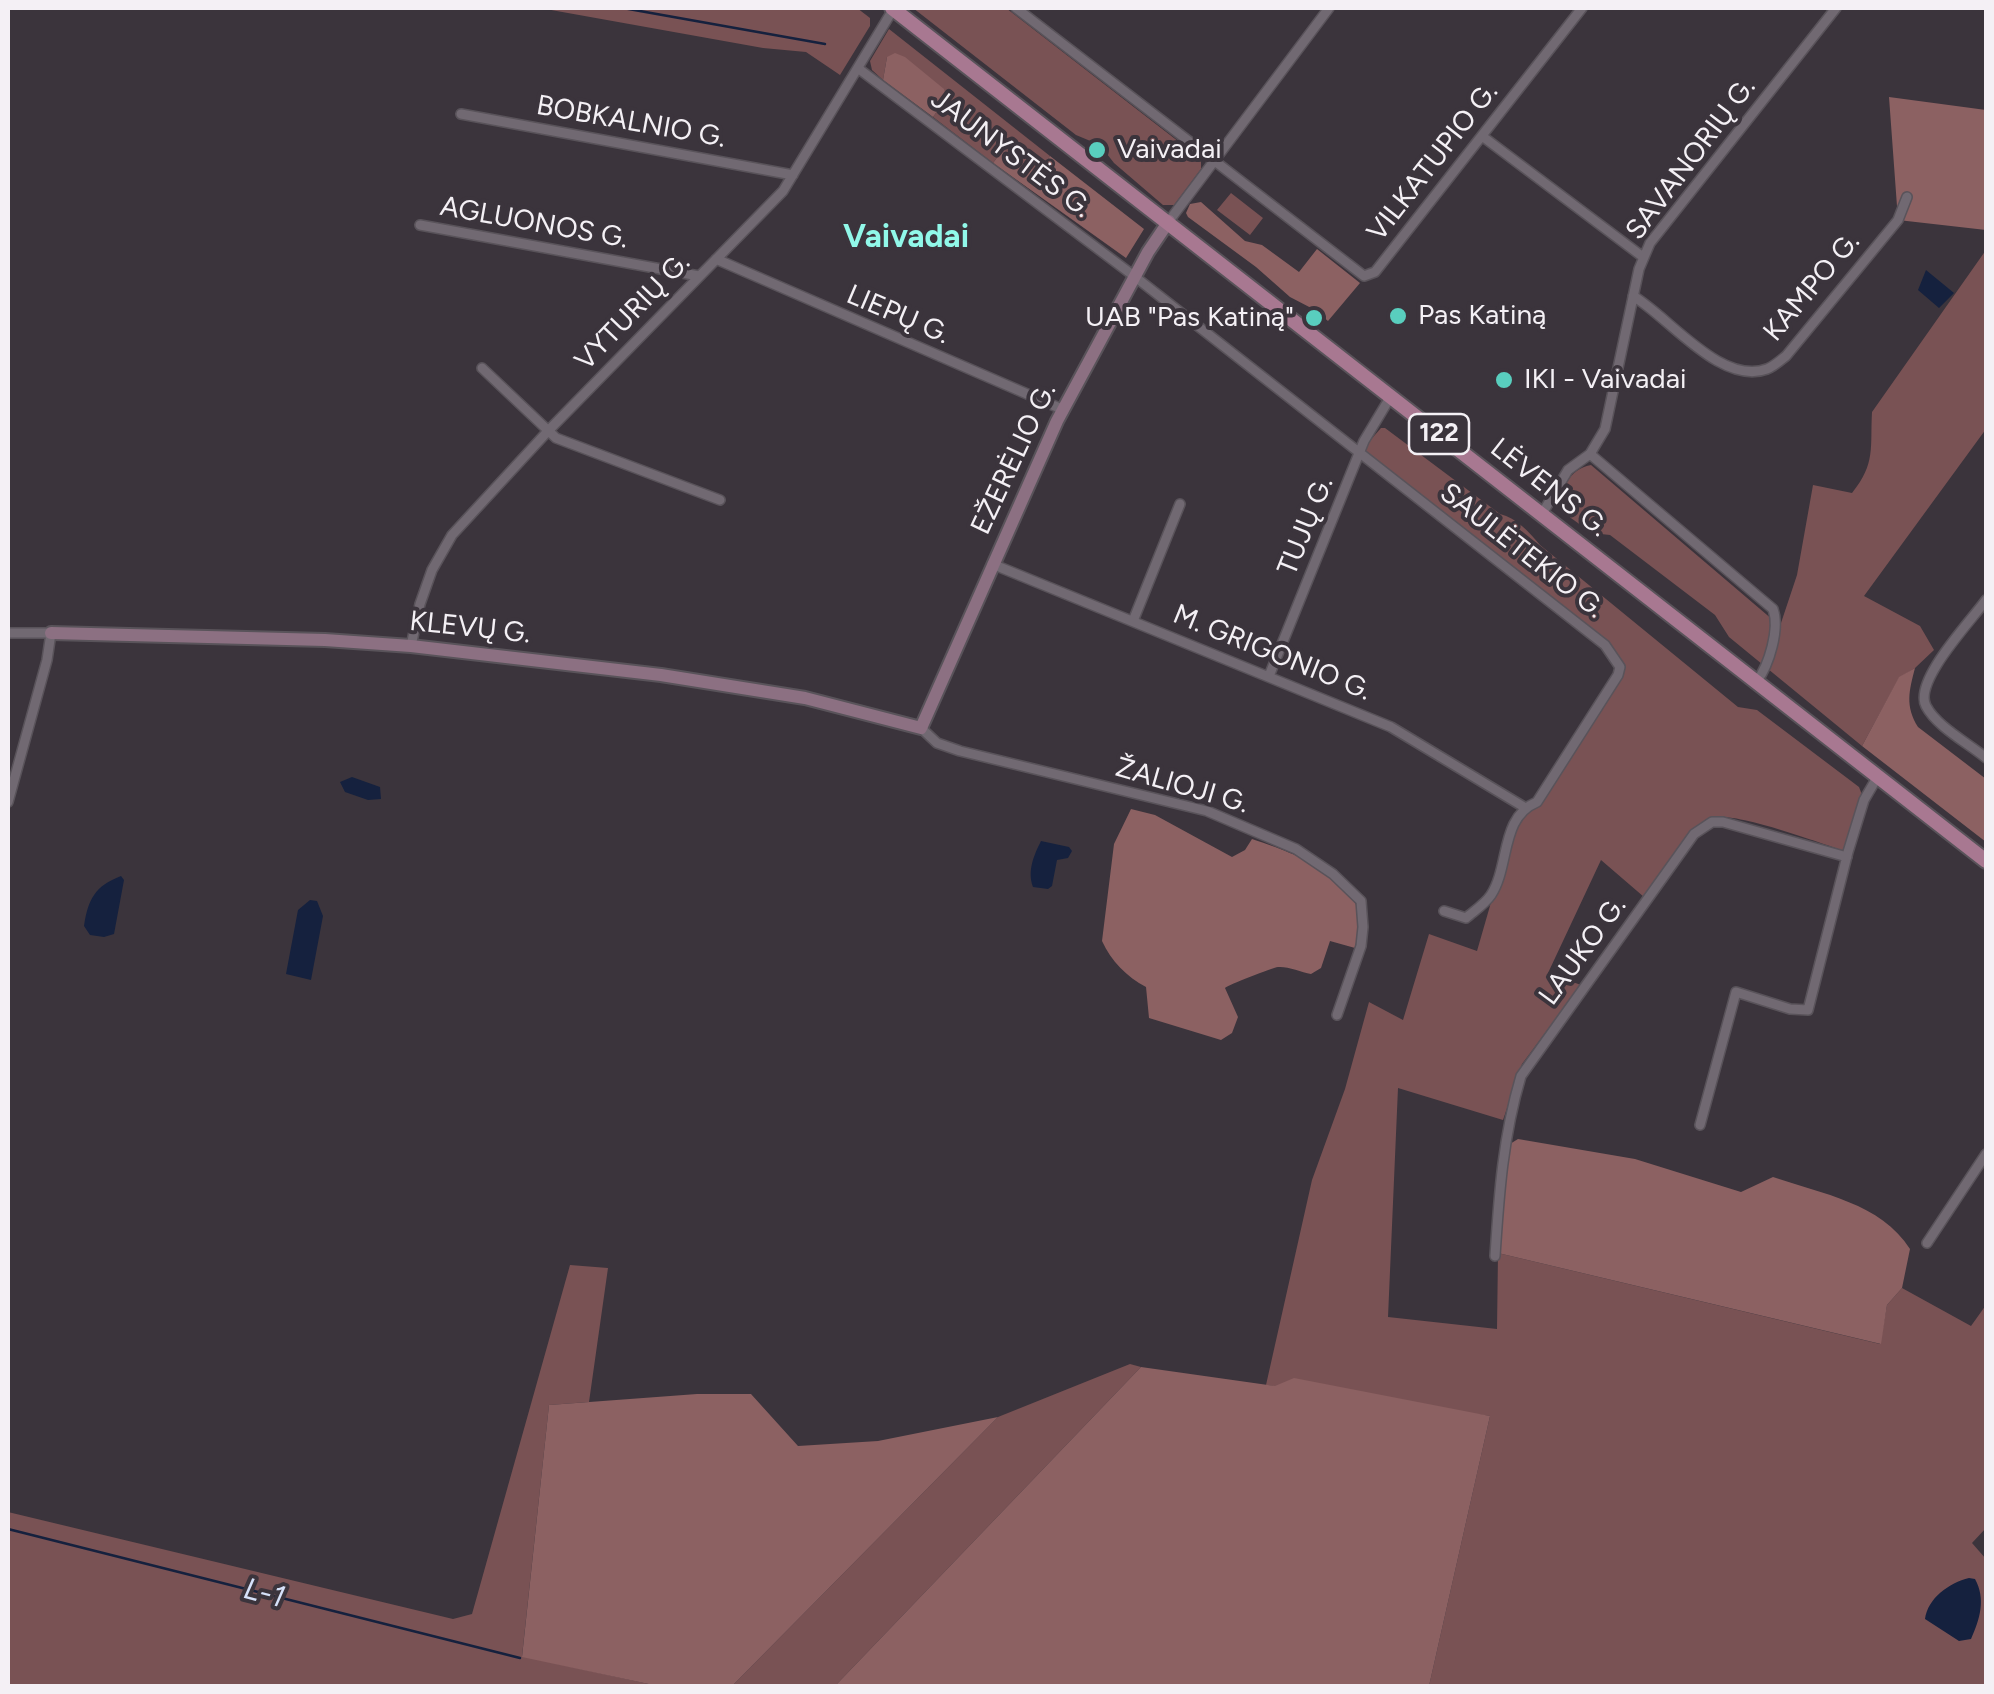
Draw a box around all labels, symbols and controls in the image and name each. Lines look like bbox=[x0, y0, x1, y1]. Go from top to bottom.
street label: SAVANORIŲ G. bbox=[1619, 71, 1763, 247]
street label: VILKATUPIO G. bbox=[1361, 76, 1505, 248]
street label: JAUNYSTĖS G. bbox=[924, 83, 1098, 225]
street label: BOBKALNIO G. bbox=[534, 89, 728, 155]
place label: Vaivadai bbox=[1117, 133, 1222, 167]
marker: Vaivadai bbox=[1086, 139, 1108, 161]
street label: AGLUONOS G. bbox=[437, 190, 631, 256]
district label: Vaivadai bbox=[843, 219, 969, 257]
street label: KAMPO G. bbox=[1757, 226, 1867, 348]
street label: VYTURIŲ G. bbox=[569, 246, 697, 378]
street label: LIEPŲ G. bbox=[841, 278, 955, 352]
place label: Pas Katiną bbox=[1418, 299, 1546, 333]
place label: UAB "Pas Katiną" bbox=[1085, 301, 1294, 335]
marker: Pas Katiną bbox=[1387, 305, 1409, 327]
marker: UAB "Pas Katiną" bbox=[1303, 307, 1325, 329]
place label: IKI - Vaivadai bbox=[1524, 363, 1687, 397]
marker: IKI - Vaivadai bbox=[1493, 369, 1515, 391]
street label: EŽERĖLIO G. bbox=[964, 378, 1064, 540]
road number: 122 bbox=[1409, 414, 1469, 454]
street label: LĖVENS G. bbox=[1483, 432, 1615, 544]
street label: TUJŲ G. bbox=[1271, 472, 1341, 580]
street label: SAULĖTEKIO G. bbox=[1433, 476, 1611, 626]
street label: M. GRIGONIO G. bbox=[1168, 598, 1376, 708]
street label: KLEVŲ G. bbox=[408, 605, 532, 651]
street label: ŽALIOJI G. bbox=[1112, 751, 1252, 821]
street label: LAUKO G. bbox=[1532, 890, 1634, 1012]
water label: L-1 bbox=[240, 1572, 288, 1616]

